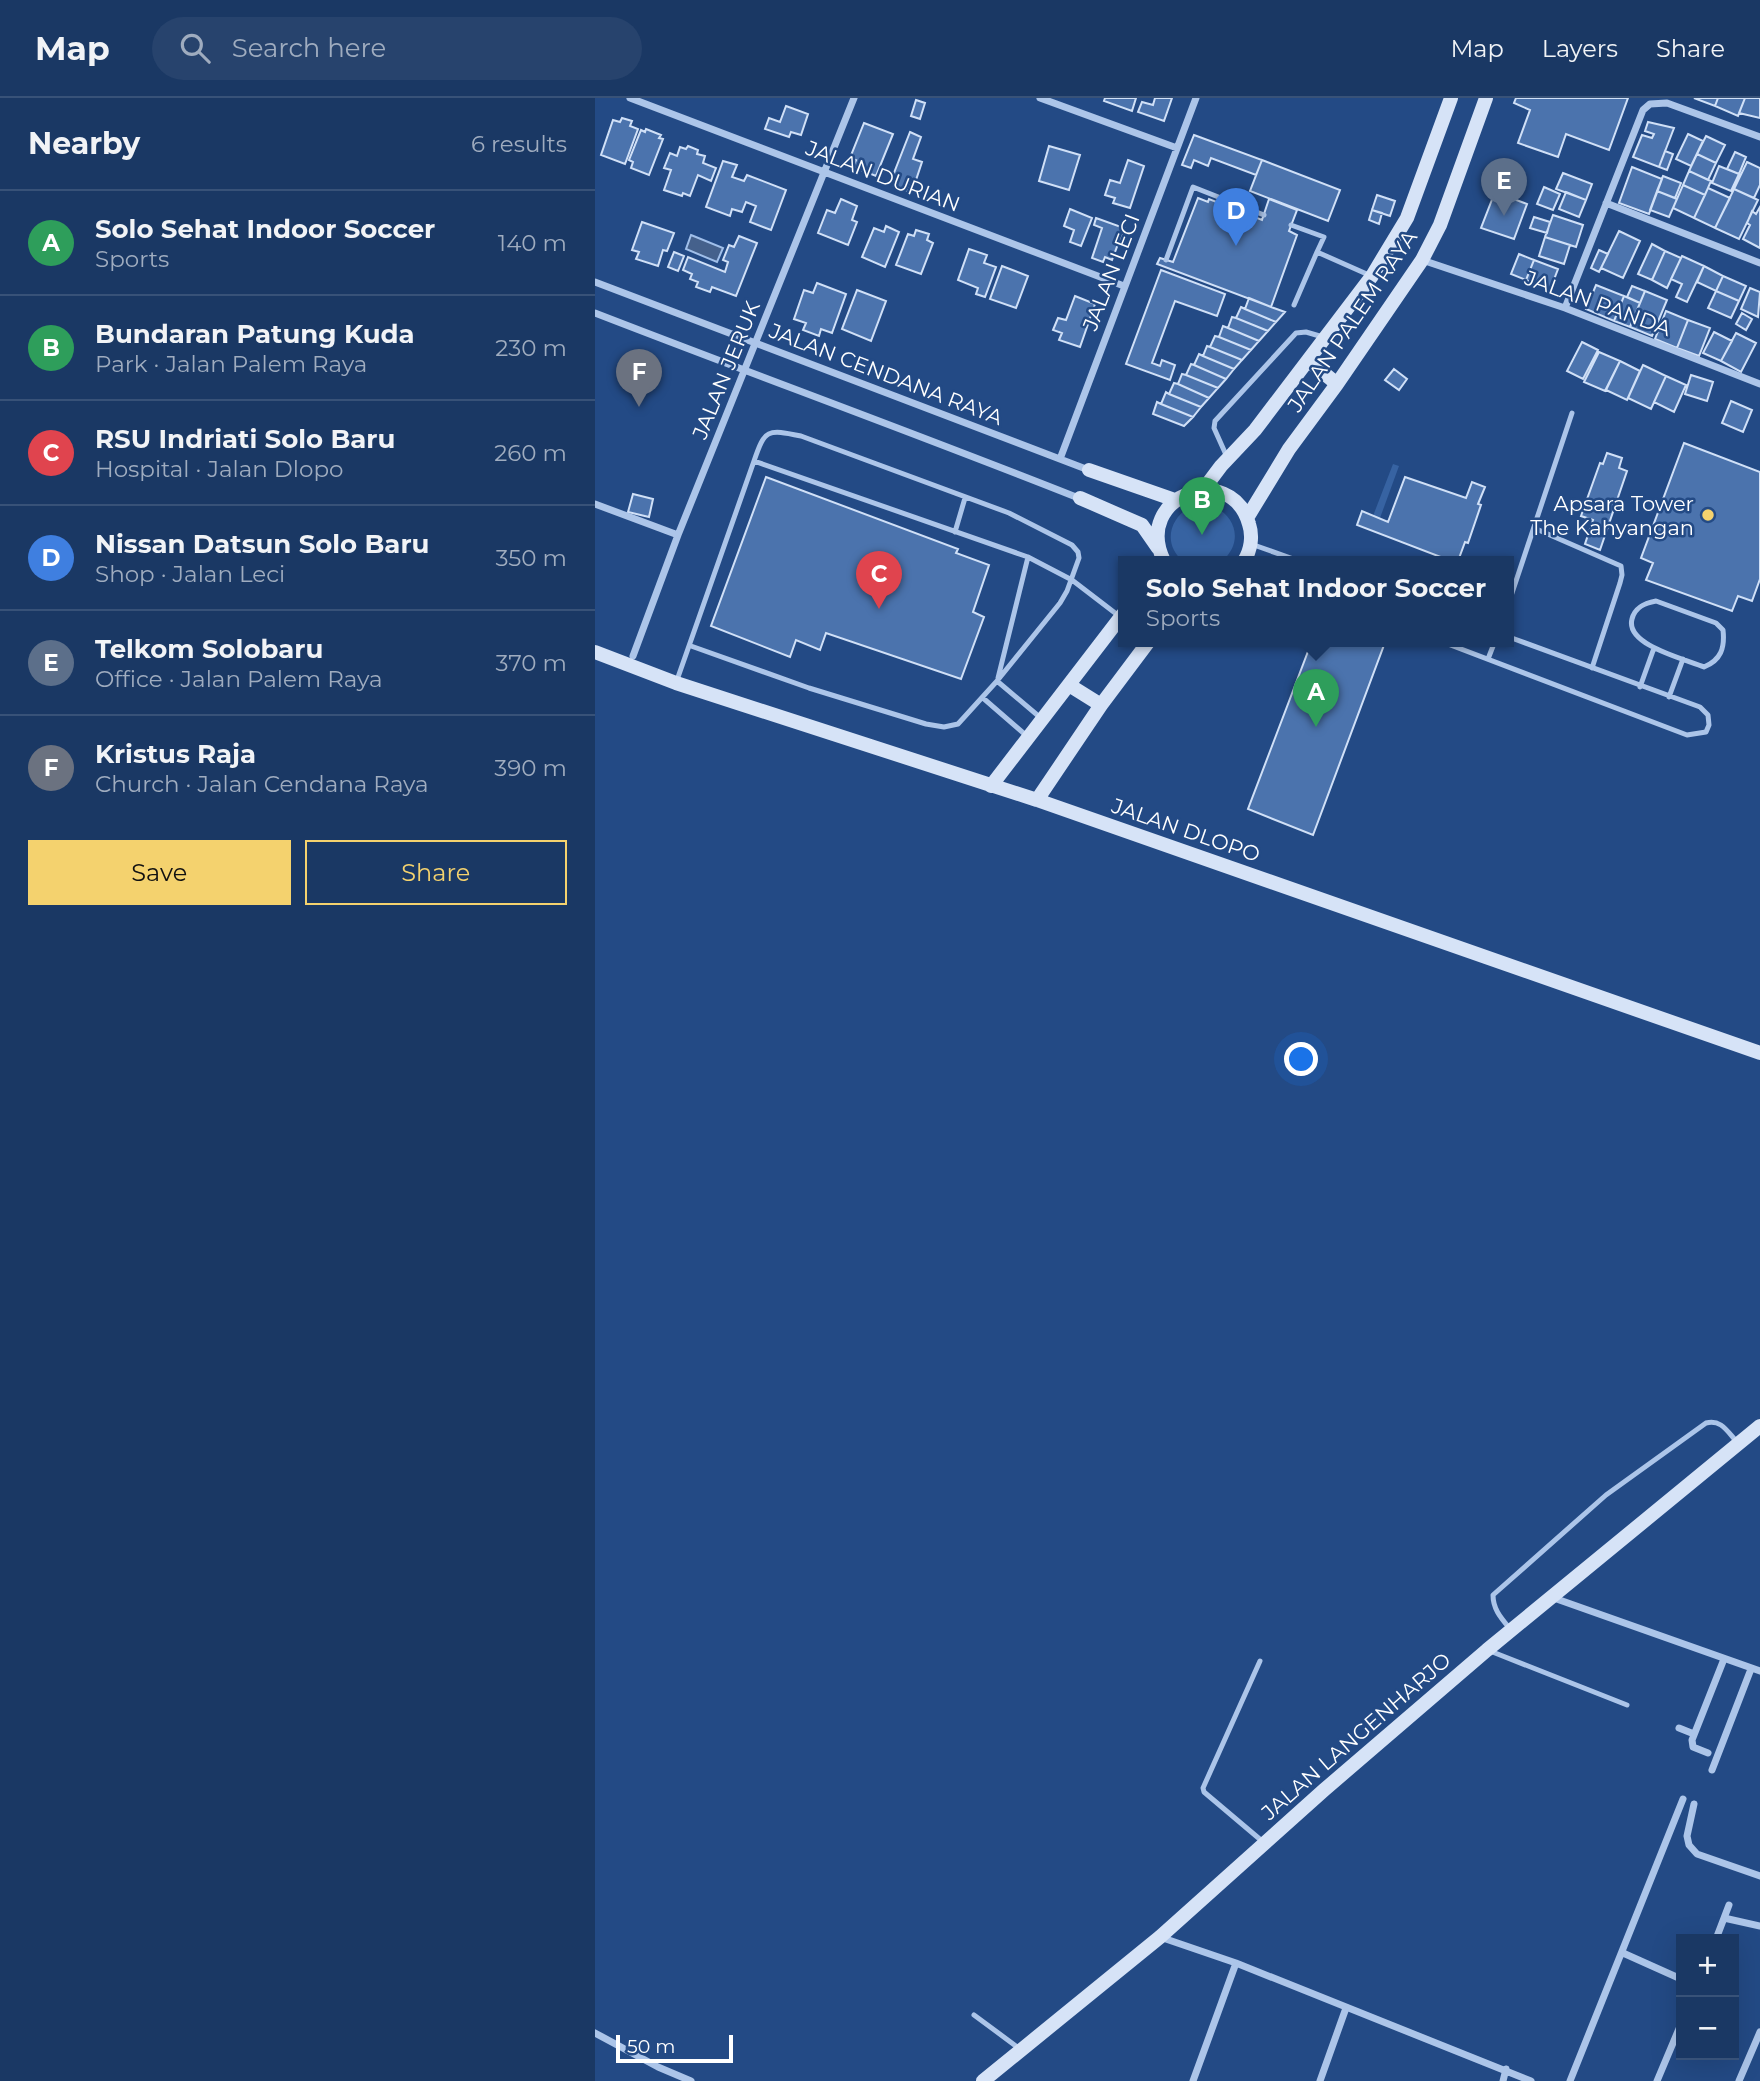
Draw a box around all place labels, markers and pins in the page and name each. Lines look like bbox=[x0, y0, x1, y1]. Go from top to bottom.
pin: E bbox=[1481, 158, 1527, 216]
pin: D bbox=[1213, 188, 1259, 246]
pin: F bbox=[616, 349, 662, 407]
pin: B bbox=[1179, 477, 1225, 535]
place label: Apsara Tower The Kahyangan bbox=[1530, 491, 1694, 540]
marker: Apsara Tower The Kahyangan bbox=[1700, 507, 1716, 523]
pin: C bbox=[856, 551, 902, 609]
pin: A bbox=[1293, 669, 1339, 727]

